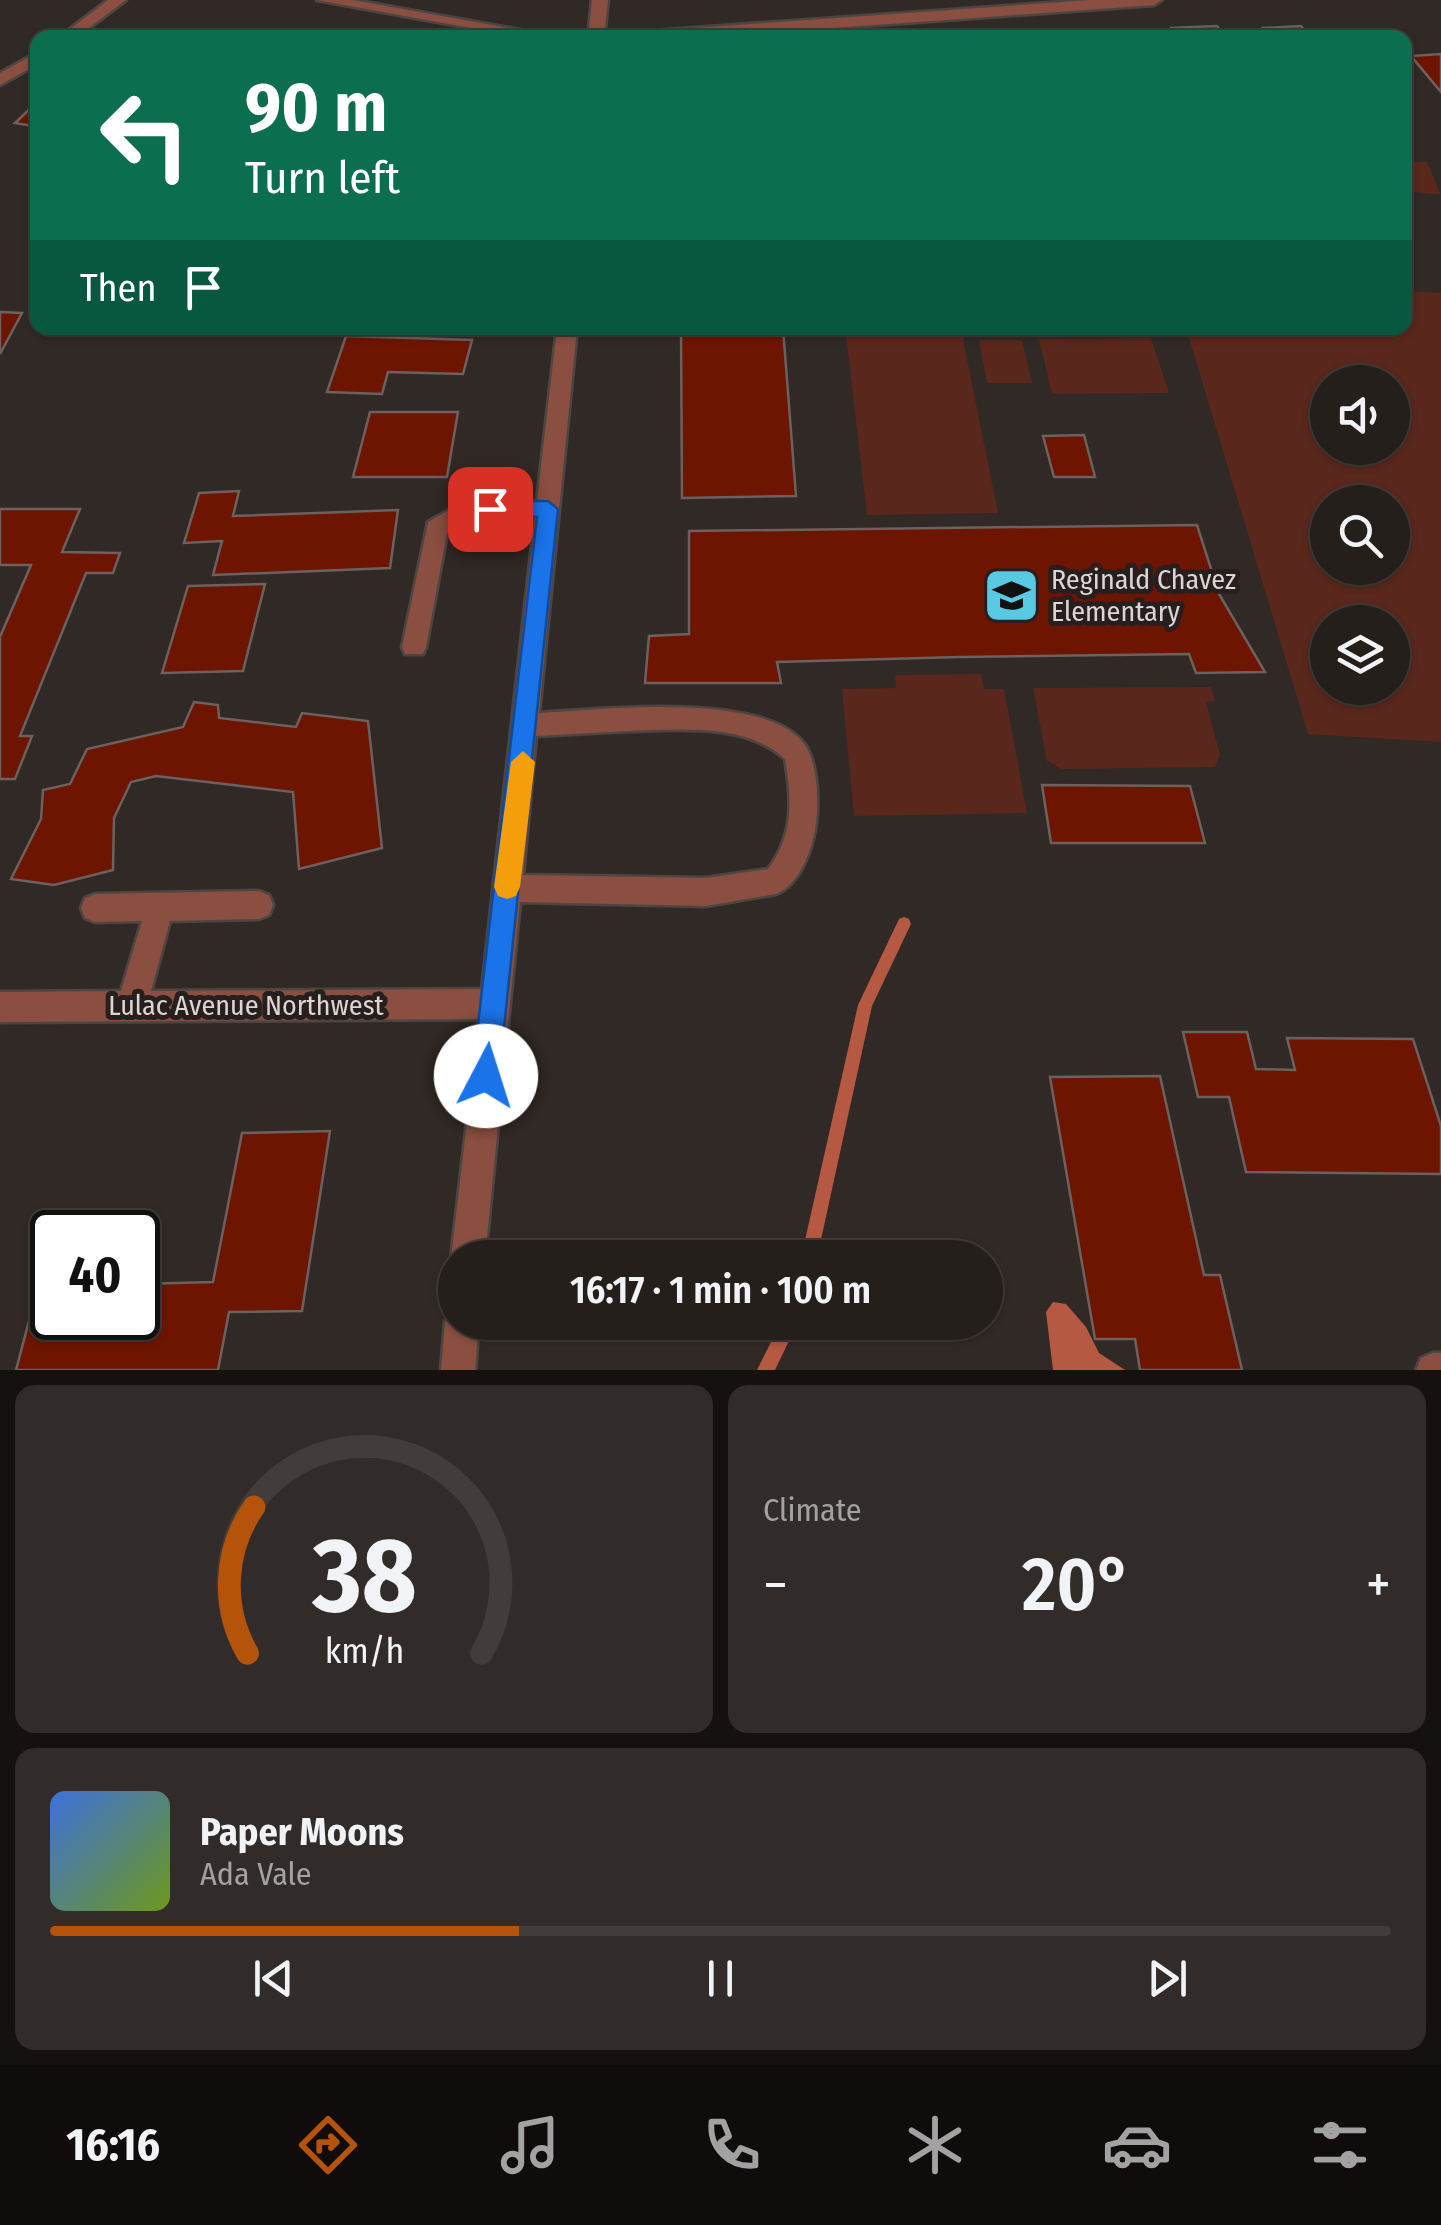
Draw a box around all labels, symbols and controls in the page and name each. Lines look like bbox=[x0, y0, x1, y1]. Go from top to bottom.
text: 90 m bbox=[245, 66, 387, 150]
icon: left bbox=[80, 70, 210, 200]
text: Turn left bbox=[245, 151, 400, 205]
icon: arrive bbox=[176, 260, 231, 315]
text: Then bbox=[80, 265, 156, 311]
map controls bbox=[1310, 365, 1410, 705]
button: sound bbox=[1310, 365, 1410, 465]
pin bbox=[448, 467, 533, 552]
icon: arrive bbox=[463, 482, 518, 537]
button: search bbox=[1310, 485, 1410, 585]
place label: Reginald Chavez Elementary bbox=[1051, 563, 1236, 628]
school or university icon: Reginald Chavez Elementary bbox=[982, 565, 1042, 625]
button: layers bbox=[1310, 605, 1410, 705]
street label: Lulac Avenue Northwest bbox=[108, 989, 385, 1022]
position arrow bbox=[434, 1024, 538, 1128]
speed limit sign: 40 bbox=[30, 1210, 160, 1340]
text: 16:17 · 1 min · 100 m bbox=[570, 1267, 871, 1313]
text: Climate bbox=[763, 1491, 862, 1529]
text: 38 bbox=[311, 1514, 416, 1639]
text: 20° bbox=[1022, 1540, 1132, 1630]
text: − bbox=[763, 1552, 788, 1618]
text: + bbox=[1366, 1552, 1391, 1618]
text: km/h bbox=[324, 1630, 404, 1672]
text: Paper Moons bbox=[200, 1809, 404, 1855]
text: Ada Vale bbox=[200, 1855, 312, 1893]
icon: previous bbox=[246, 1951, 301, 2006]
icon: pause bbox=[693, 1951, 748, 2006]
icon: next bbox=[1140, 1951, 1195, 2006]
icon: directions bbox=[293, 2110, 363, 2180]
icon: music bbox=[495, 2110, 565, 2180]
icon: phone bbox=[697, 2110, 767, 2180]
icon: climate bbox=[900, 2110, 970, 2180]
icon: car bbox=[1102, 2110, 1172, 2180]
icon: filters bbox=[1305, 2110, 1375, 2180]
text: 16:16 bbox=[66, 2118, 160, 2172]

